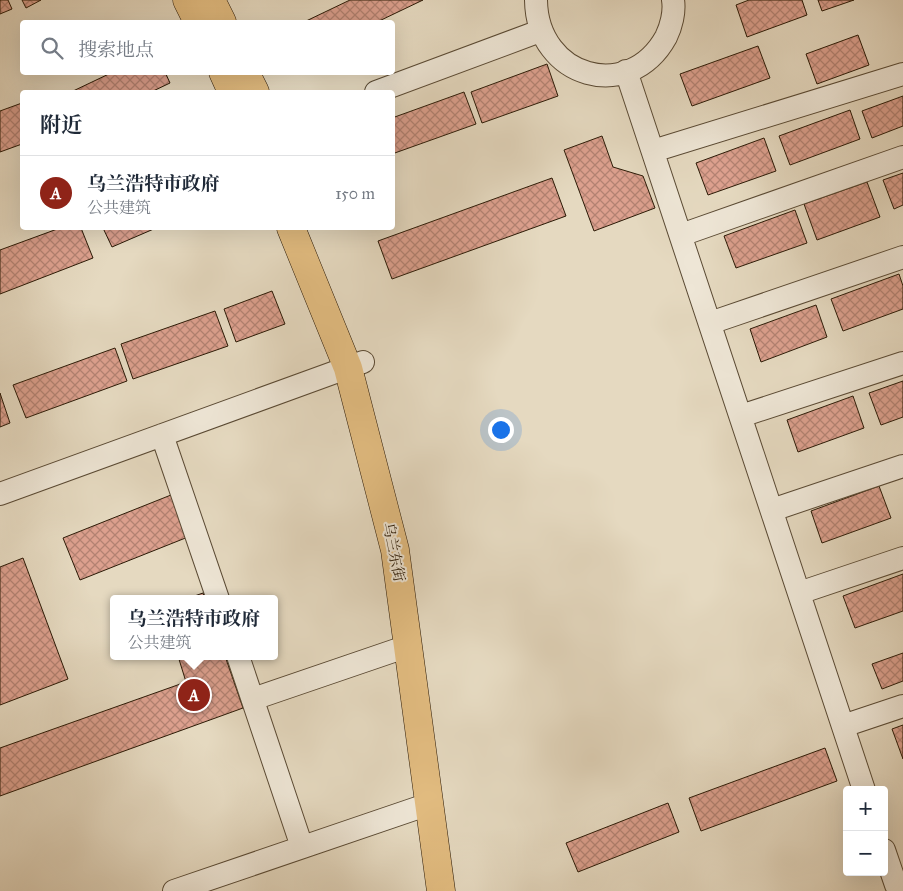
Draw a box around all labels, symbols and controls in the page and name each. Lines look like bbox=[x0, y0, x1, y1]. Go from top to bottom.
search box bbox=[20, 20, 395, 75]
icon: search bbox=[38, 34, 66, 62]
text: 搜索地点 bbox=[78, 38, 154, 61]
text: 附近 bbox=[40, 112, 82, 138]
text: 乌兰浩特市政府 bbox=[87, 172, 220, 195]
text: A bbox=[51, 184, 61, 203]
text: 150 m bbox=[335, 184, 375, 203]
text: 公共建筑 bbox=[87, 198, 151, 217]
your location bbox=[488, 417, 514, 443]
street label: 乌兰东街 bbox=[379, 521, 409, 583]
popup bbox=[110, 595, 278, 660]
text: 乌兰浩特市政府 bbox=[127, 607, 261, 630]
text: 公共建筑 bbox=[127, 633, 192, 652]
pin: A bbox=[178, 676, 210, 714]
map controls bbox=[843, 786, 888, 876]
button: + bbox=[843, 786, 888, 831]
button: − bbox=[843, 831, 888, 876]

